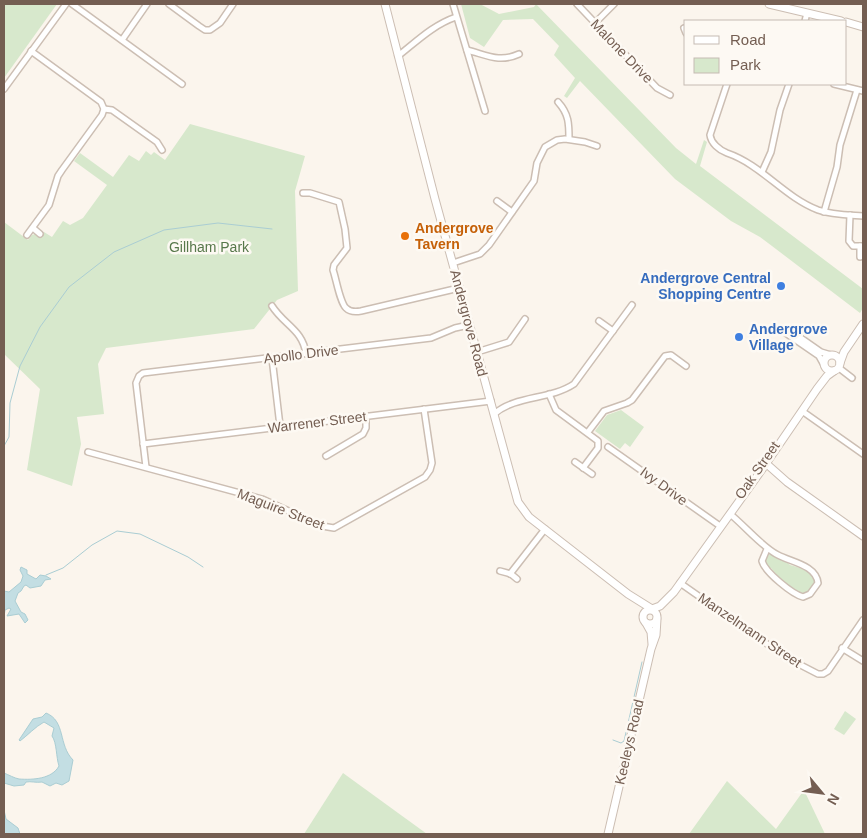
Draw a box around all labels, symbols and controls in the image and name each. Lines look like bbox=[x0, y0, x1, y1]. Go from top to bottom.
street label: Malone Drive bbox=[588, 16, 657, 86]
legend bbox=[684, 20, 847, 85]
text: Road bbox=[730, 31, 766, 48]
text: Park bbox=[730, 56, 761, 73]
place label: Andergrove Tavern bbox=[415, 220, 494, 252]
marker: Andergrove Tavern bbox=[399, 230, 411, 242]
park label: Gillham Park bbox=[169, 239, 250, 255]
street label: Andergrove Road bbox=[447, 268, 491, 378]
place label: Andergrove Central Shopping Centre bbox=[640, 270, 771, 302]
marker: Andergrove Central Shopping Centre bbox=[775, 280, 787, 292]
place label: Andergrove Village bbox=[749, 321, 828, 353]
marker: Andergrove Village bbox=[733, 331, 745, 343]
street label: Apollo Drive bbox=[263, 341, 340, 367]
street label: Warrener Street bbox=[267, 408, 367, 436]
street label: Oak Street bbox=[731, 438, 783, 502]
street label: Ivy Drive bbox=[637, 464, 691, 509]
street label: Maguire Street bbox=[235, 485, 327, 533]
street label: Manzelmann Street bbox=[695, 589, 805, 671]
street label: Keeleys Road bbox=[611, 698, 647, 786]
north arrow bbox=[797, 768, 847, 818]
text: N bbox=[824, 791, 843, 808]

